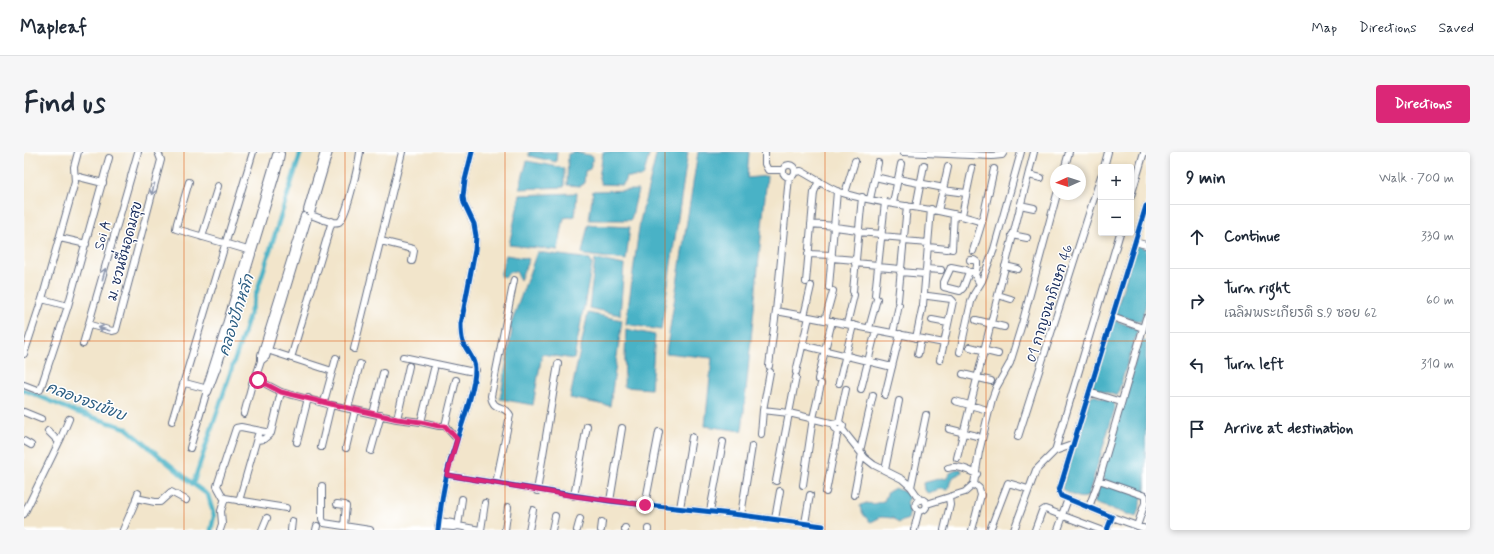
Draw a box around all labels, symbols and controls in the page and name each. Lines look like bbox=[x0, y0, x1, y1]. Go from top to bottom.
text: Mapleaf bbox=[20, 15, 87, 40]
text: Map bbox=[1311, 19, 1337, 37]
text: Directions bbox=[1359, 19, 1417, 37]
text: Saved bbox=[1439, 19, 1474, 37]
button: Directions bbox=[1376, 85, 1470, 123]
text: Find us bbox=[24, 86, 105, 123]
north arrow bbox=[1050, 164, 1086, 200]
map controls bbox=[1098, 164, 1134, 236]
button: + bbox=[1098, 164, 1134, 200]
text: 9 min bbox=[1186, 167, 1226, 189]
text: Walk · 700 m bbox=[1379, 170, 1454, 187]
one-way arrow bbox=[149, 182, 156, 195]
street label: ม. ชวนชื่นอุดมสุข bbox=[98, 198, 147, 303]
button: − bbox=[1098, 200, 1134, 236]
street label: Soi A bbox=[90, 218, 116, 252]
icon: ahead bbox=[1186, 226, 1208, 248]
text: Continue bbox=[1224, 227, 1280, 247]
text: 330 m bbox=[1421, 228, 1454, 245]
street label: 01 กาญจนาภิเษก 46 bbox=[1022, 242, 1078, 365]
one-way arrow bbox=[101, 268, 108, 281]
water label: คลองปักหลัก bbox=[214, 271, 260, 359]
text: Turn right bbox=[1224, 279, 1291, 299]
icon: right bbox=[1186, 290, 1208, 312]
text: 60 m bbox=[1426, 292, 1454, 309]
text: เฉลิมพระเกียรติ ร.9 ซอย 62 bbox=[1224, 305, 1377, 322]
one-way arrow bbox=[98, 325, 111, 332]
icon: left bbox=[1186, 354, 1208, 376]
text: Turn left bbox=[1224, 355, 1284, 375]
text: 310 m bbox=[1421, 356, 1454, 373]
route start bbox=[249, 371, 267, 389]
water label: คลองจรเข้ขบ bbox=[43, 377, 130, 427]
icon: arrive bbox=[1186, 418, 1208, 440]
text: Arrive at destination bbox=[1224, 419, 1353, 439]
route end bbox=[636, 496, 654, 514]

